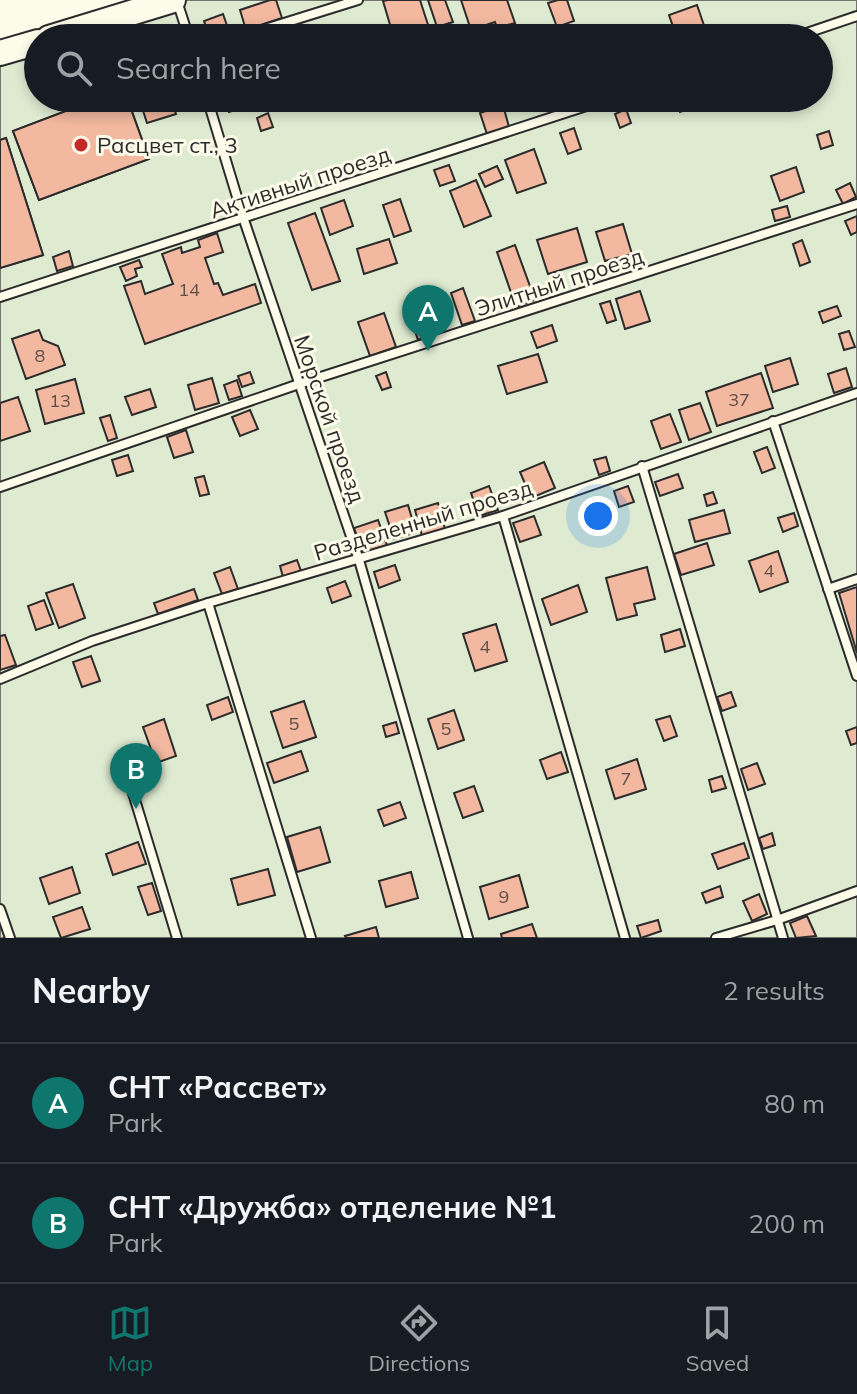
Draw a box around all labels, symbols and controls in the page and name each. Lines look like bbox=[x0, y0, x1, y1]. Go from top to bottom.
search box bbox=[24, 24, 833, 112]
icon: search bbox=[52, 46, 96, 90]
text: Search here bbox=[116, 49, 281, 87]
place label: Расцвет ст., 3 bbox=[97, 131, 238, 159]
marker: Расцвет ст., 3 bbox=[72, 136, 90, 154]
street label: Активный проезд bbox=[206, 140, 394, 224]
street label: Элитный проезд bbox=[471, 242, 647, 322]
house number: 14 bbox=[178, 278, 200, 301]
pin: A bbox=[402, 285, 454, 351]
street label: Морской проезд bbox=[288, 331, 372, 507]
house number: 8 bbox=[35, 344, 45, 367]
house number: 37 bbox=[728, 388, 750, 411]
house number: 13 bbox=[49, 389, 71, 412]
street label: Разделенный проезд bbox=[310, 473, 536, 567]
your location bbox=[578, 496, 618, 536]
house number: 4 bbox=[764, 559, 775, 582]
house number: 4 bbox=[480, 635, 491, 658]
house number: 5 bbox=[289, 712, 300, 735]
house number: 5 bbox=[441, 717, 452, 740]
pin: B bbox=[110, 743, 162, 809]
house number: 7 bbox=[621, 767, 631, 790]
house number: 9 bbox=[499, 885, 509, 908]
text: Nearby bbox=[32, 969, 150, 1012]
text: 2 results bbox=[723, 974, 825, 1007]
text: СНТ «Рассвет» bbox=[108, 1068, 327, 1106]
text: A bbox=[48, 1087, 68, 1120]
text: 80 m bbox=[764, 1087, 825, 1120]
text: Park bbox=[108, 1106, 163, 1139]
text: СНТ «Дружба» отделение №1 bbox=[108, 1188, 556, 1226]
text: B bbox=[49, 1207, 67, 1240]
text: 200 m bbox=[749, 1207, 825, 1240]
text: Park bbox=[108, 1226, 163, 1259]
tab: Map bbox=[108, 1301, 153, 1377]
tab: Directions bbox=[369, 1301, 470, 1377]
tab: Saved bbox=[686, 1301, 749, 1377]

